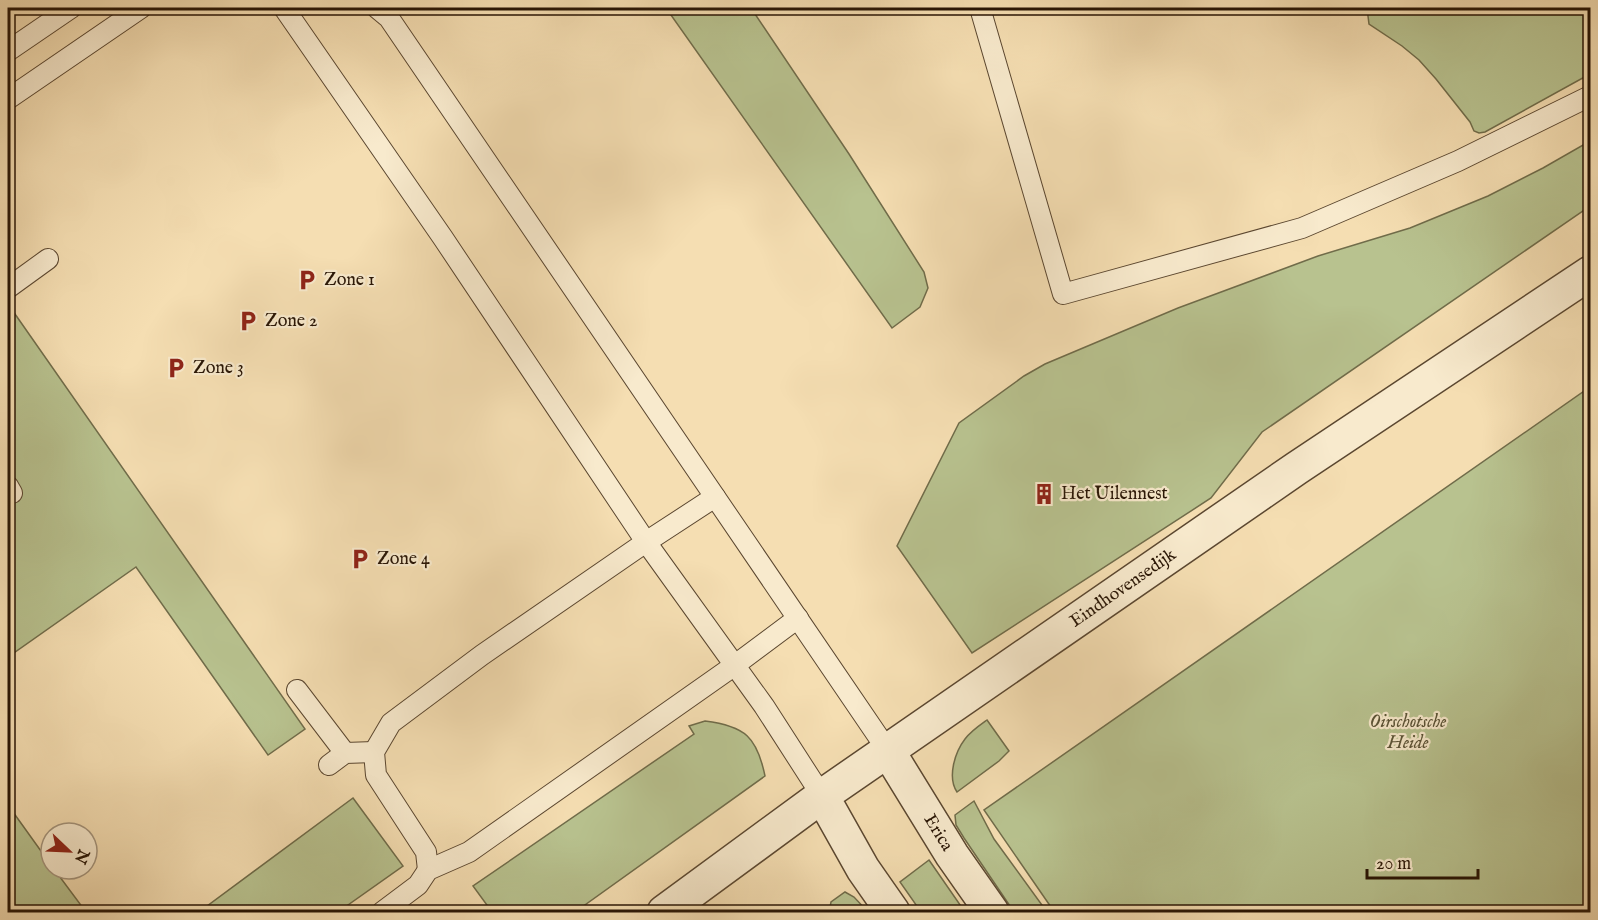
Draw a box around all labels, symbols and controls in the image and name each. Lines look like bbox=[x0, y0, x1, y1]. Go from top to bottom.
parking icon: Zone 1 bbox=[295, 268, 319, 292]
place label: Zone 1 bbox=[324, 269, 375, 292]
parking icon: Zone 2 bbox=[236, 309, 260, 333]
place label: Zone 2 bbox=[265, 310, 318, 333]
parking icon: Zone 3 bbox=[164, 356, 188, 380]
place label: Zone 3 bbox=[193, 357, 244, 380]
building icon: Het Uilennest bbox=[1032, 482, 1056, 506]
place label: Het Uilennest bbox=[1061, 483, 1168, 506]
street label: Eindhovensedijk bbox=[1065, 543, 1181, 633]
parking icon: Zone 4 bbox=[348, 547, 372, 571]
place label: Zone 4 bbox=[377, 548, 430, 571]
park label: Oirschotsche Heide bbox=[1370, 711, 1446, 755]
street label: Erica bbox=[918, 810, 959, 856]
north arrow bbox=[39, 821, 99, 881]
scale bar bbox=[1367, 842, 1478, 880]
text: N bbox=[69, 845, 93, 867]
text: 20 m bbox=[1376, 853, 1411, 876]

